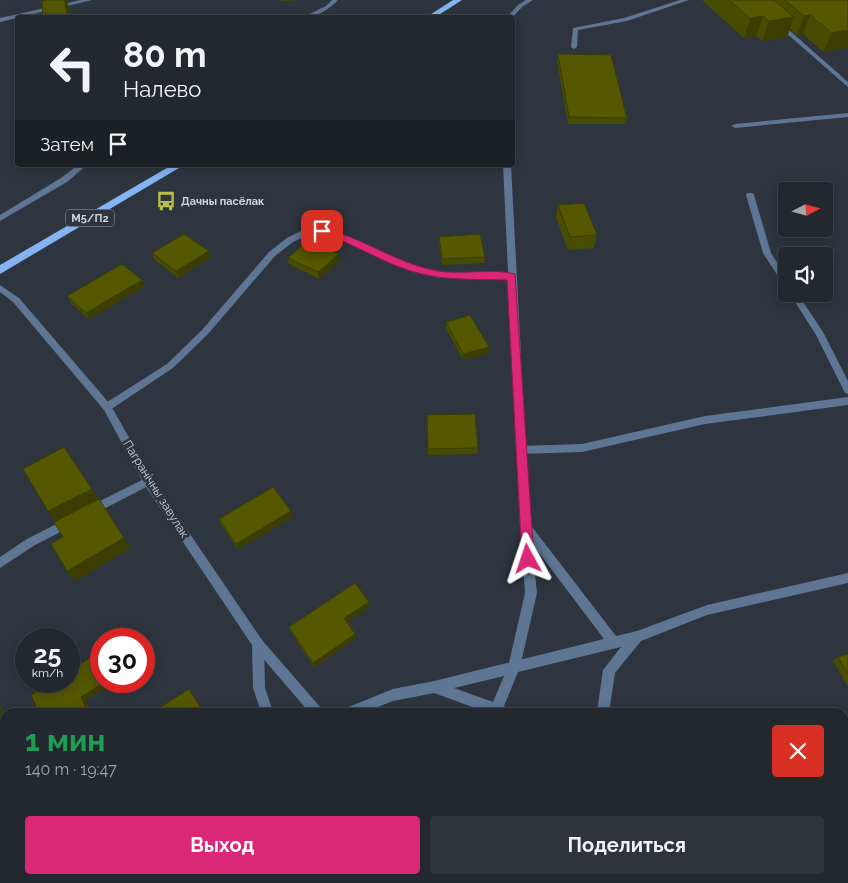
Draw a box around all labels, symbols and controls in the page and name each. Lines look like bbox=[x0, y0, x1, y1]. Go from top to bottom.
text: 80 m bbox=[123, 34, 207, 75]
icon: left bbox=[40, 35, 105, 100]
text: Налево bbox=[123, 76, 201, 102]
icon: arrive bbox=[104, 130, 132, 158]
text: Затем bbox=[40, 133, 94, 155]
north arrow bbox=[778, 182, 832, 238]
map controls bbox=[778, 182, 833, 302]
bus stop icon: Дачны пасёлак bbox=[155, 190, 177, 212]
place label: Дачны пасёлак bbox=[181, 195, 265, 208]
road number: М5/П2 bbox=[66, 210, 114, 227]
pin bbox=[301, 210, 343, 252]
icon: arrive bbox=[308, 217, 336, 245]
button: sound bbox=[778, 247, 833, 302]
street label: Пагранічны завулак bbox=[120, 438, 192, 540]
position arrow bbox=[501, 532, 553, 584]
speed limit sign: 30 bbox=[90, 628, 155, 693]
text: 25 bbox=[34, 639, 61, 669]
text: km/h bbox=[32, 666, 63, 680]
text: 1 мин bbox=[25, 723, 105, 758]
button: close bbox=[772, 725, 824, 777]
text: 140 m · 19:47 bbox=[25, 760, 117, 779]
button: Выход bbox=[25, 816, 420, 874]
button: Поделиться bbox=[430, 816, 824, 874]

